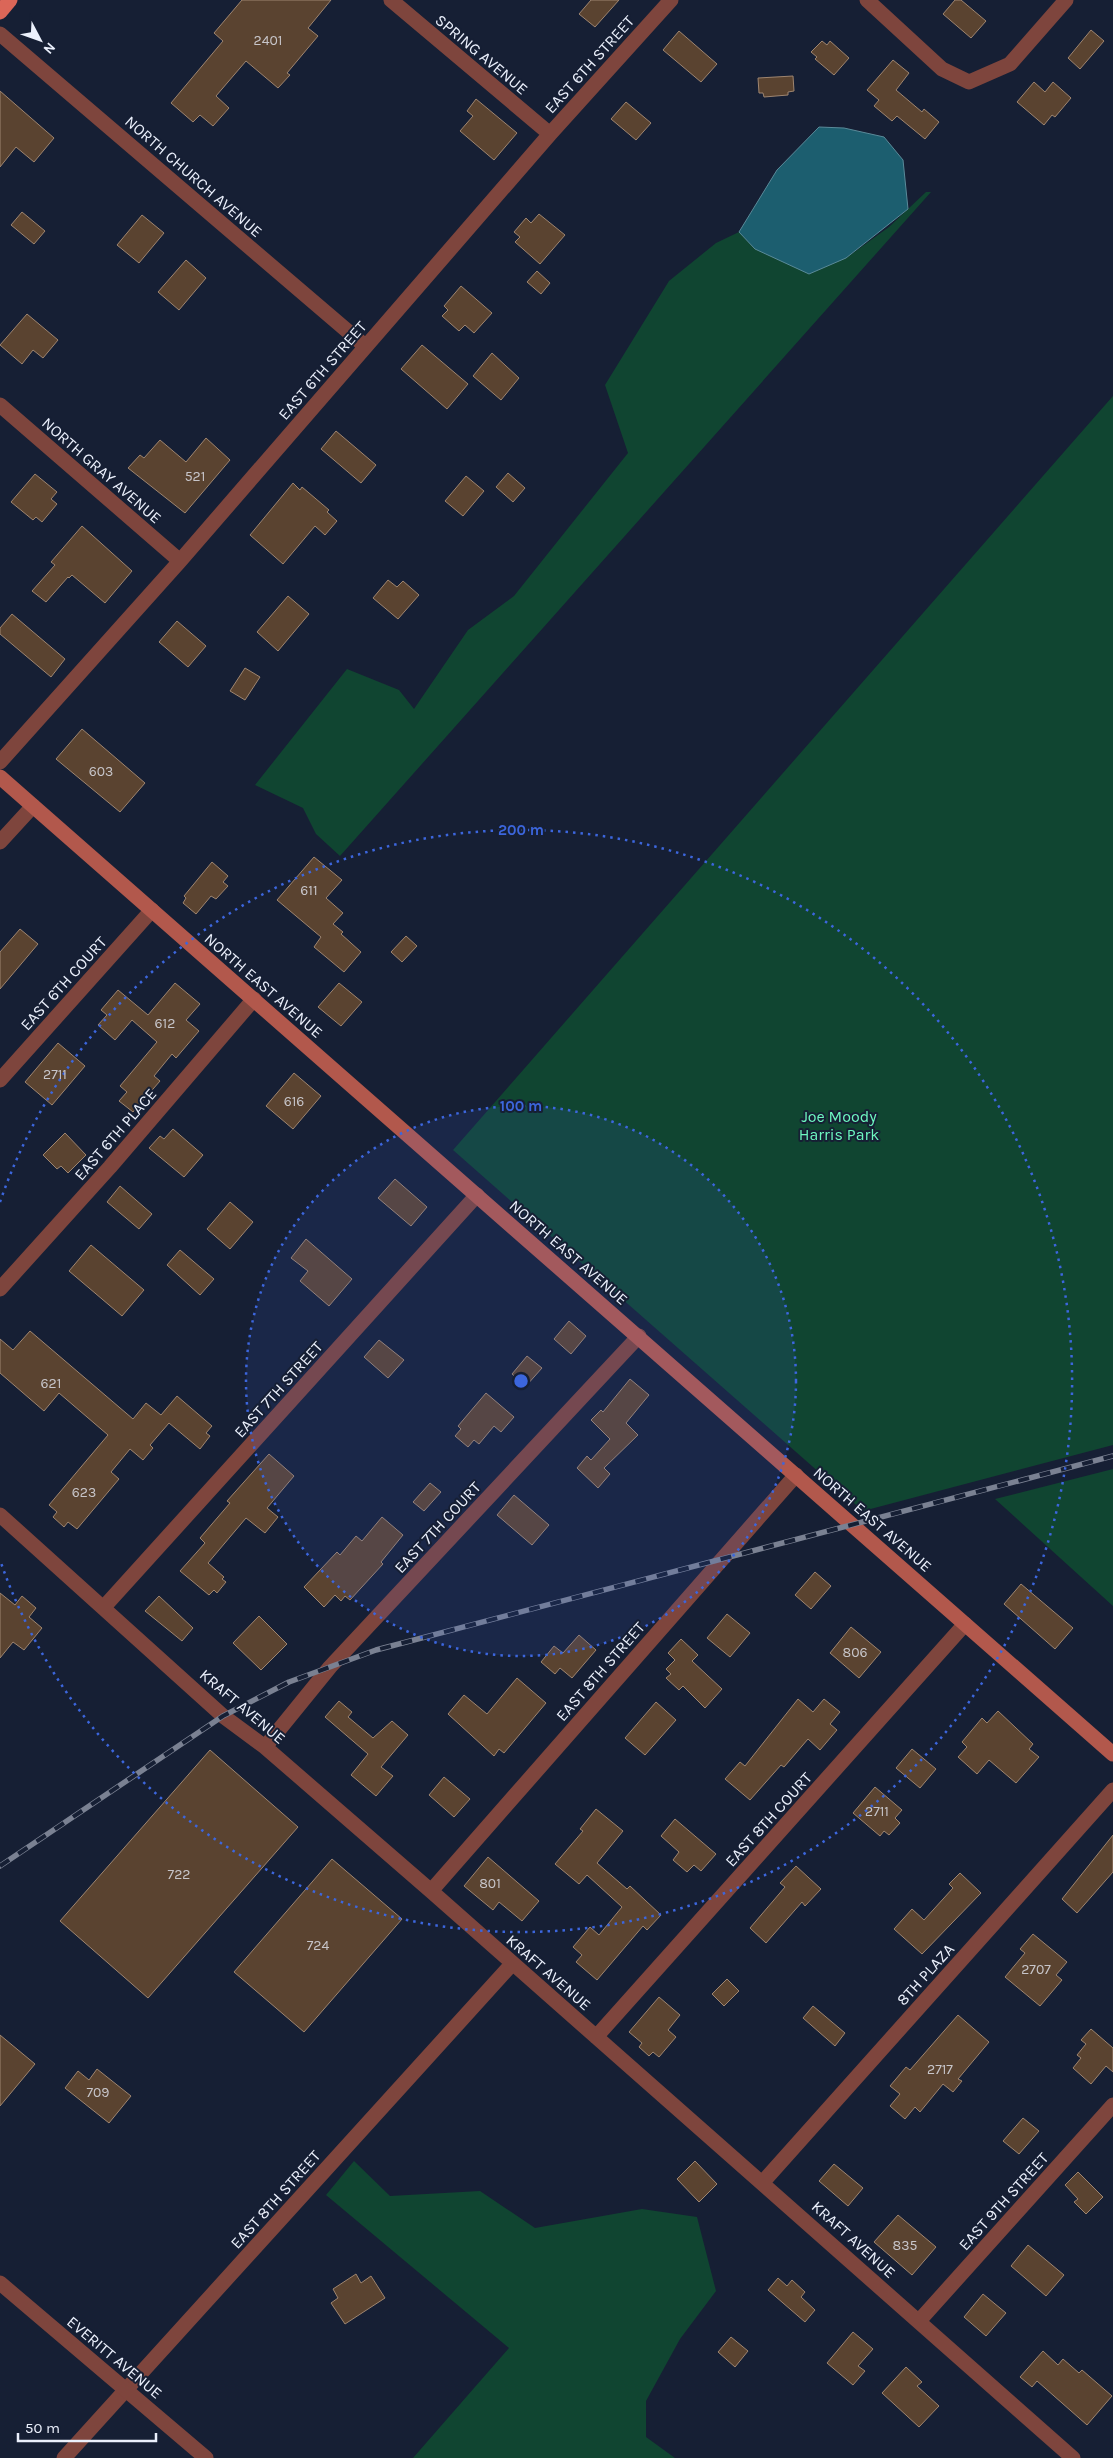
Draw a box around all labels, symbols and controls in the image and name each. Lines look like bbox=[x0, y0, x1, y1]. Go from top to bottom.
street label: SPRING AVENUE bbox=[432, 10, 532, 99]
street label: EAST 6TH STREET bbox=[541, 12, 638, 117]
north arrow bbox=[15, 15, 65, 65]
house number: 2401 bbox=[254, 32, 282, 49]
text: N bbox=[40, 39, 59, 58]
street label: NORTH CHURCH AVENUE bbox=[121, 112, 266, 241]
street label: EAST 6TH STREET bbox=[274, 317, 370, 424]
street label: NORTH GRAY AVENUE bbox=[38, 413, 165, 527]
house number: 521 bbox=[185, 468, 205, 485]
house number: 603 bbox=[89, 763, 113, 780]
text: 200 m bbox=[498, 821, 544, 839]
house number: 611 bbox=[300, 882, 318, 899]
street label: NORTH EAST AVENUE bbox=[201, 929, 327, 1042]
street label: EAST 6TH COURT bbox=[16, 932, 110, 1034]
house number: 612 bbox=[155, 1015, 175, 1032]
house number: 2711 bbox=[43, 1066, 67, 1083]
street label: EAST 6TH PLACE bbox=[70, 1084, 160, 1184]
house number: 616 bbox=[284, 1093, 304, 1110]
text: 100 m bbox=[500, 1097, 542, 1115]
park label: Joe Moody Harris Park bbox=[799, 1107, 879, 1144]
street label: NORTH EAST AVENUE bbox=[506, 1196, 632, 1309]
street label: EAST 7TH STREET bbox=[230, 1337, 327, 1441]
centre of rings bbox=[512, 1372, 530, 1390]
house number: 621 bbox=[41, 1375, 61, 1392]
street label: NORTH EAST AVENUE bbox=[810, 1463, 936, 1576]
street label: EAST 7TH COURT bbox=[390, 1478, 485, 1577]
house number: 623 bbox=[72, 1484, 96, 1501]
street label: EAST 8TH STREET bbox=[552, 1618, 649, 1725]
house number: 806 bbox=[843, 1644, 867, 1661]
street label: KRAFT AVENUE bbox=[196, 1665, 289, 1748]
street label: EAST 8TH COURT bbox=[721, 1768, 816, 1870]
house number: 2711 bbox=[865, 1803, 889, 1820]
house number: 722 bbox=[168, 1866, 190, 1883]
house number: 801 bbox=[479, 1875, 501, 1892]
street label: KRAFT AVENUE bbox=[502, 1930, 595, 2014]
house number: 724 bbox=[307, 1937, 329, 1954]
street label: 8TH PLAZA bbox=[893, 1940, 958, 2009]
house number: 2707 bbox=[1021, 1961, 1051, 1978]
house number: 2717 bbox=[927, 2061, 953, 2078]
house number: 709 bbox=[86, 2084, 110, 2101]
street label: EAST 8TH STREET bbox=[226, 2146, 324, 2252]
street label: EAST 9TH STREET bbox=[955, 2149, 1052, 2254]
street label: KRAFT AVENUE bbox=[808, 2197, 899, 2282]
house number: 835 bbox=[893, 2237, 917, 2254]
street label: EVERITT AVENUE bbox=[63, 2312, 166, 2403]
scale bar bbox=[18, 2410, 155, 2442]
text: 50 m bbox=[25, 2419, 60, 2437]

